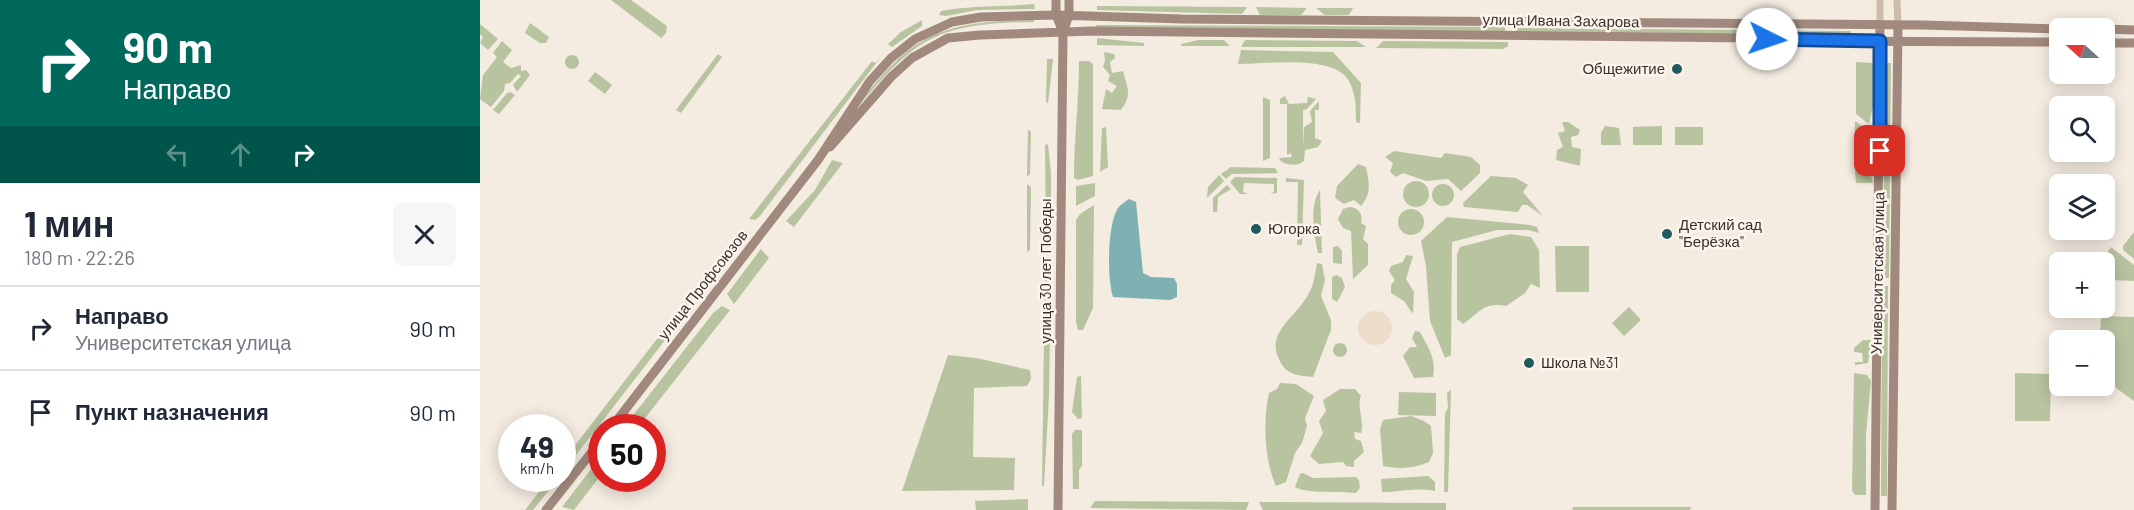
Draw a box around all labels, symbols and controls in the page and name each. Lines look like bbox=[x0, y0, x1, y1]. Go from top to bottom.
position arrow bbox=[1735, 7, 1799, 71]
street label: улица Ивана Захарова bbox=[1483, 10, 1640, 30]
north arrow bbox=[2049, 18, 2115, 84]
map controls bbox=[2049, 18, 2115, 396]
text: 90 m bbox=[123, 21, 213, 71]
icon: right bbox=[24, 24, 102, 102]
place label: Общежитие bbox=[1582, 59, 1665, 77]
marker: Общежитие bbox=[1670, 62, 1684, 76]
text: Направо bbox=[123, 72, 231, 104]
button: search bbox=[2049, 96, 2115, 162]
pin bbox=[1854, 125, 1905, 176]
icon: arrive bbox=[1863, 134, 1896, 167]
icon: left bbox=[161, 138, 194, 171]
icon: ahead bbox=[224, 138, 257, 171]
icon: right bbox=[287, 138, 320, 171]
button: layers bbox=[2049, 174, 2115, 240]
street label: Университетская улица bbox=[1867, 191, 1887, 354]
street label: улица 30 лет Победы bbox=[1036, 199, 1054, 344]
text: 1 мин bbox=[24, 201, 114, 244]
button: close bbox=[393, 203, 456, 266]
place label: Детский сад "Берёзка" bbox=[1679, 215, 1762, 250]
place label: Югорка bbox=[1268, 219, 1321, 237]
marker: Югорка bbox=[1249, 222, 1263, 236]
street label: улица Профсоюзов bbox=[654, 226, 751, 343]
marker: Детский сад "Берёзка" bbox=[1660, 227, 1674, 241]
text: 180 m · 22:26 bbox=[24, 245, 135, 269]
button: + bbox=[2049, 252, 2115, 318]
text: Направо bbox=[75, 302, 169, 328]
icon: right bbox=[24, 312, 57, 345]
text: 90 m bbox=[410, 315, 456, 341]
text: Университетская улица bbox=[75, 330, 291, 354]
button: − bbox=[2049, 330, 2115, 396]
place label: Школа №31 bbox=[1541, 353, 1619, 371]
marker: Школа №31 bbox=[1522, 356, 1536, 370]
icon: arrive bbox=[24, 396, 57, 429]
text: Пункт назначения bbox=[75, 398, 269, 424]
text: 90 m bbox=[410, 399, 456, 425]
speed limit sign: 50 bbox=[588, 414, 666, 492]
text: 49 bbox=[520, 428, 554, 464]
text: km/h bbox=[520, 459, 554, 477]

